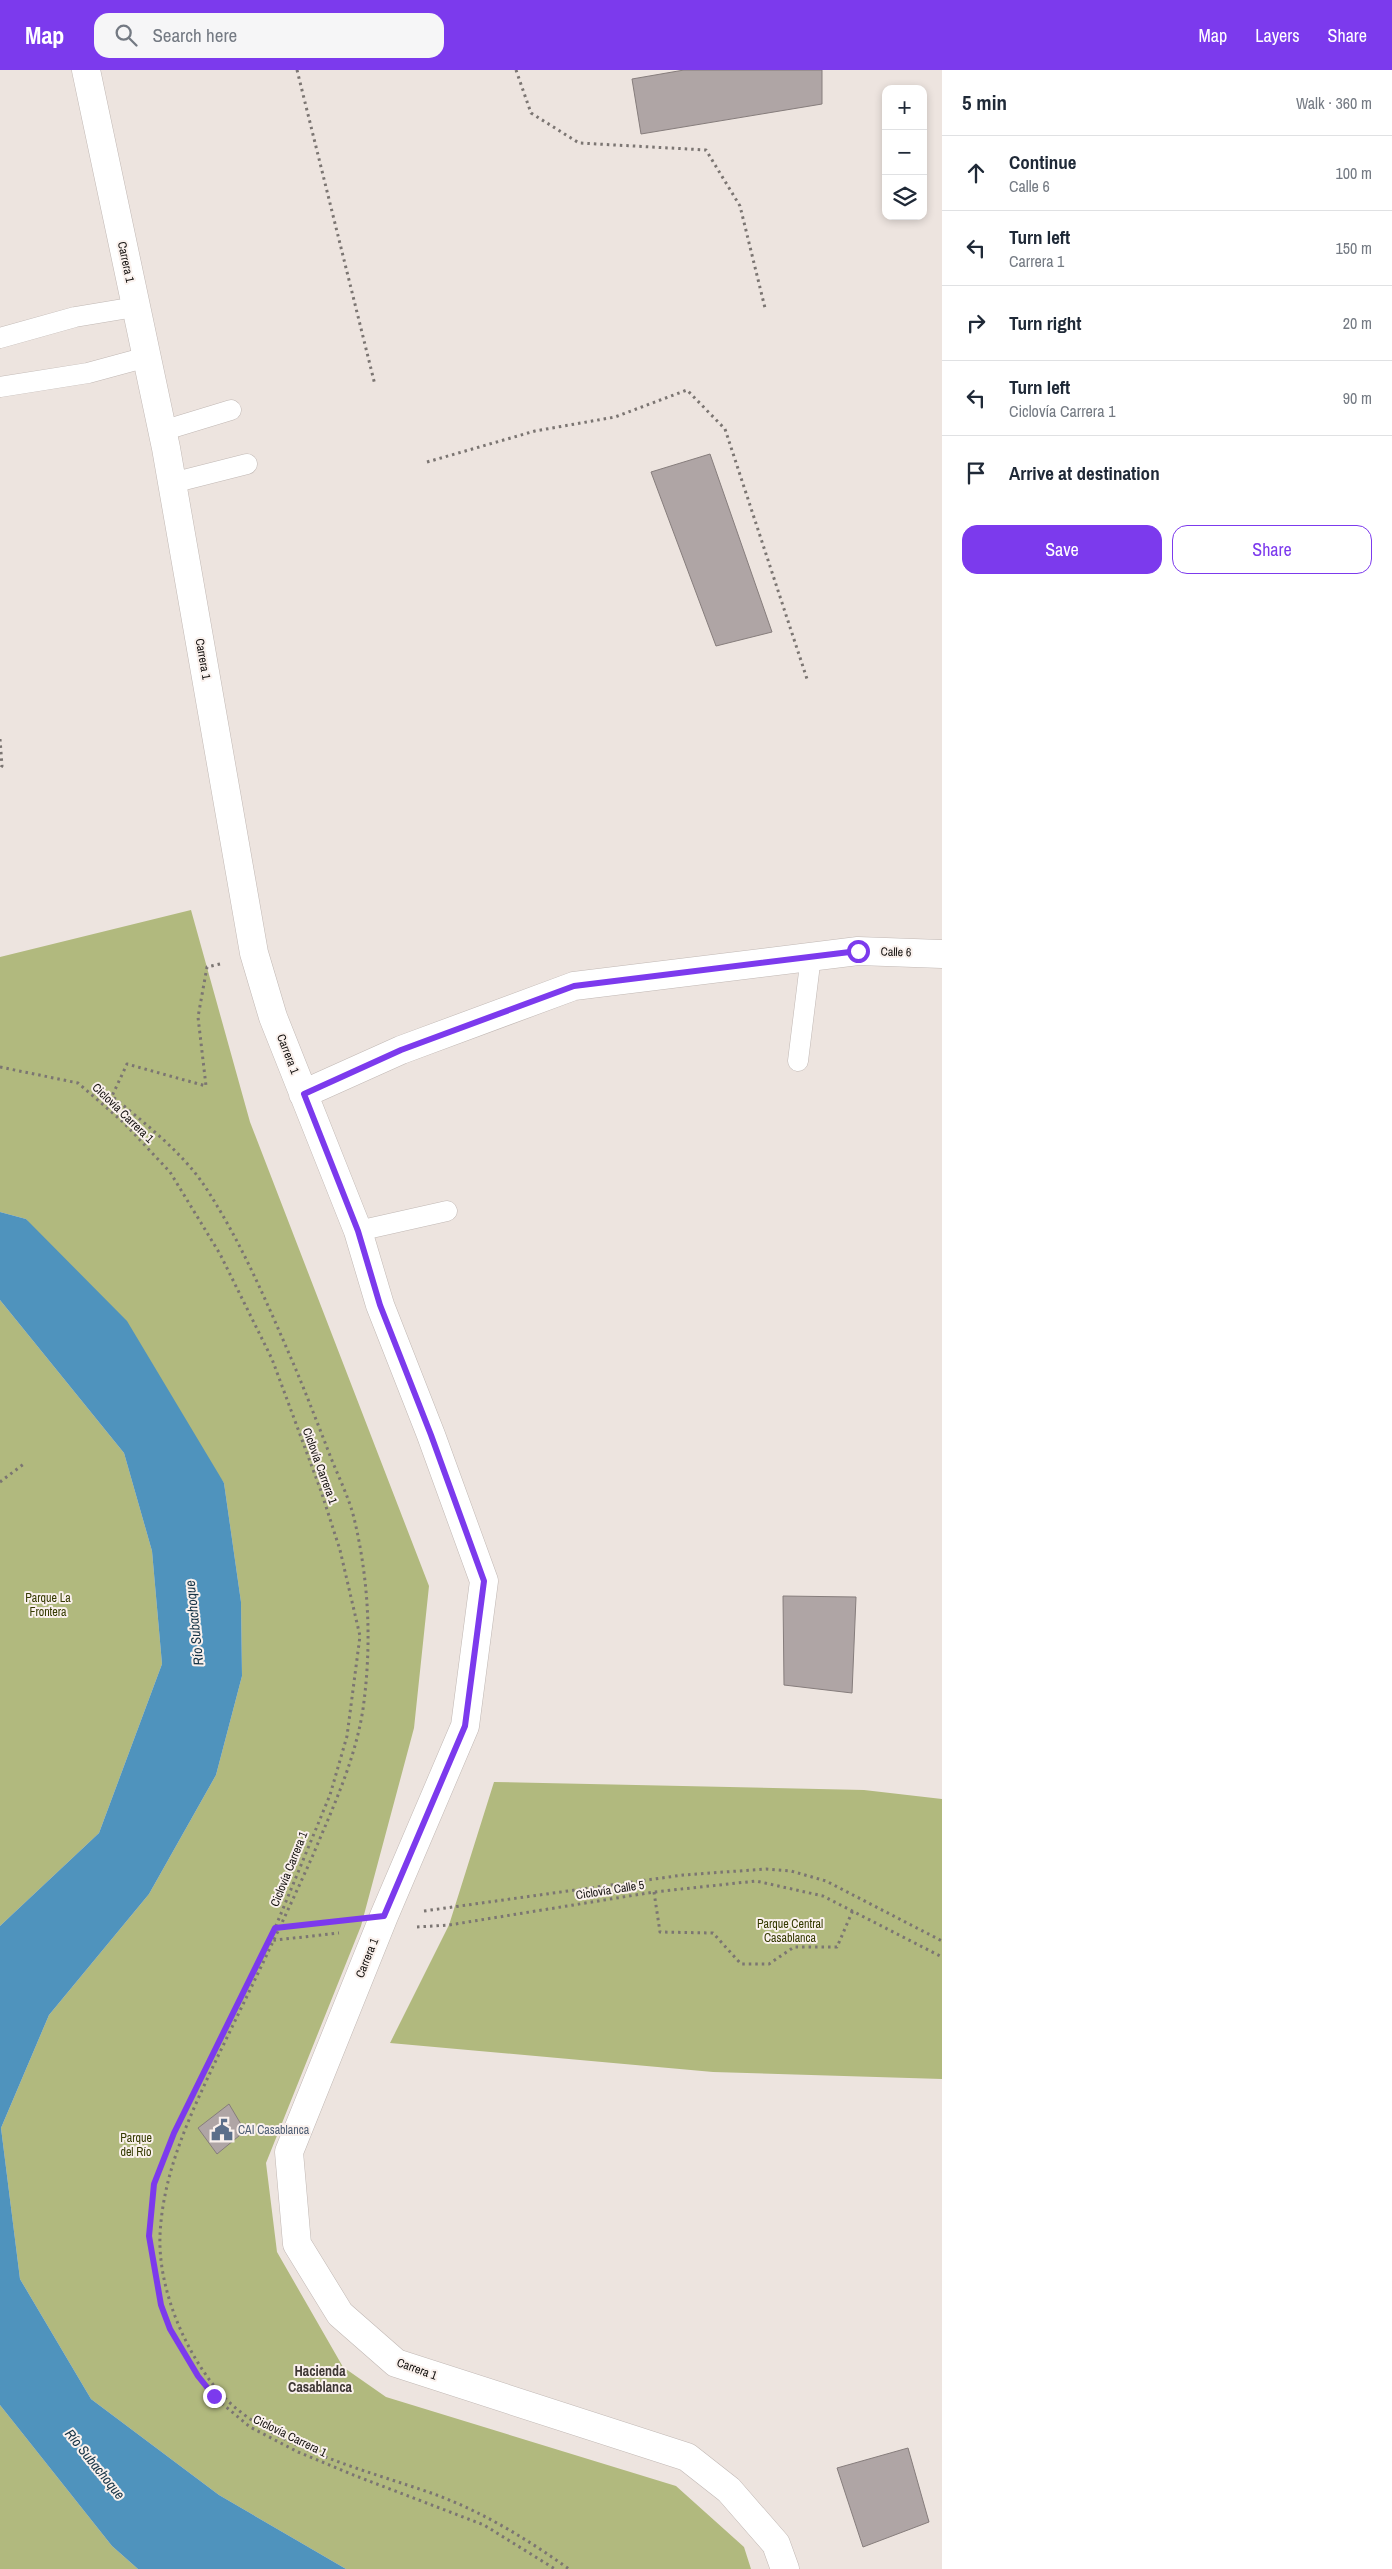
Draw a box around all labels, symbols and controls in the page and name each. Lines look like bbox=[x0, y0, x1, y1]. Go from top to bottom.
search box bbox=[94, 13, 444, 58]
text: Map bbox=[25, 19, 64, 51]
icon: search bbox=[112, 21, 140, 49]
text: Search here bbox=[152, 22, 237, 48]
text: Map bbox=[1199, 23, 1227, 48]
text: Layers bbox=[1255, 23, 1300, 48]
text: Share bbox=[1328, 23, 1367, 48]
map controls bbox=[882, 85, 927, 220]
button: + bbox=[882, 85, 927, 130]
text: 5 min bbox=[962, 88, 1007, 117]
text: Walk · 360 m bbox=[1296, 92, 1372, 114]
button: − bbox=[882, 130, 927, 175]
text: Continue bbox=[1009, 149, 1077, 175]
icon: ahead bbox=[962, 159, 990, 187]
text: 100 m bbox=[1336, 162, 1372, 184]
button: layers bbox=[882, 175, 927, 220]
text: Calle 6 bbox=[1009, 175, 1050, 197]
text: Turn left bbox=[1009, 224, 1070, 250]
icon: left bbox=[962, 234, 990, 262]
text: 150 m bbox=[1336, 237, 1372, 259]
street label: Carrera 1 bbox=[114, 240, 138, 285]
text: Carrera 1 bbox=[1009, 250, 1064, 272]
icon: right bbox=[962, 309, 990, 337]
text: Turn right bbox=[1009, 310, 1081, 336]
text: 20 m bbox=[1343, 312, 1372, 334]
text: Turn left bbox=[1009, 374, 1070, 400]
icon: left bbox=[962, 384, 990, 412]
text: 90 m bbox=[1343, 387, 1372, 409]
text: Ciclovía Carrera 1 bbox=[1009, 400, 1115, 422]
icon: arrive bbox=[962, 459, 990, 487]
text: Arrive at destination bbox=[1009, 460, 1160, 486]
button: Save bbox=[962, 525, 1162, 574]
button: Share bbox=[1172, 525, 1372, 574]
street label: Carrera 1 bbox=[192, 637, 215, 681]
route start bbox=[847, 940, 870, 963]
street label: Calle 6 bbox=[880, 943, 912, 961]
street label: Carrera 1 bbox=[273, 1032, 303, 1077]
street label: Ciclovía Carrera 1 bbox=[89, 1080, 158, 1147]
street label: Ciclovía Carrera 1 bbox=[299, 1426, 341, 1507]
water label: Río Subachoque bbox=[181, 1580, 207, 1666]
park label: Parque La Frontera bbox=[25, 1590, 71, 1620]
street label: Ciclovía Carrera 1 bbox=[267, 1829, 312, 1909]
street label: Ciclovía Calle 5 bbox=[575, 1877, 646, 1903]
park label: Parque Central Casablanca bbox=[757, 1916, 823, 1946]
street label: Carrera 1 bbox=[352, 1935, 382, 1980]
public building icon: CAI Casablanca bbox=[209, 2117, 235, 2143]
place label: CAI Casablanca bbox=[238, 2122, 310, 2138]
park label: Parque del Río bbox=[120, 2130, 152, 2160]
street label: Carrera 1 bbox=[395, 2354, 440, 2384]
district label: Hacienda Casablanca bbox=[288, 2362, 353, 2396]
route end bbox=[203, 2385, 226, 2408]
street label: Ciclovía Carrera 1 bbox=[251, 2411, 330, 2461]
water label: Río Subachoque bbox=[61, 2425, 129, 2503]

